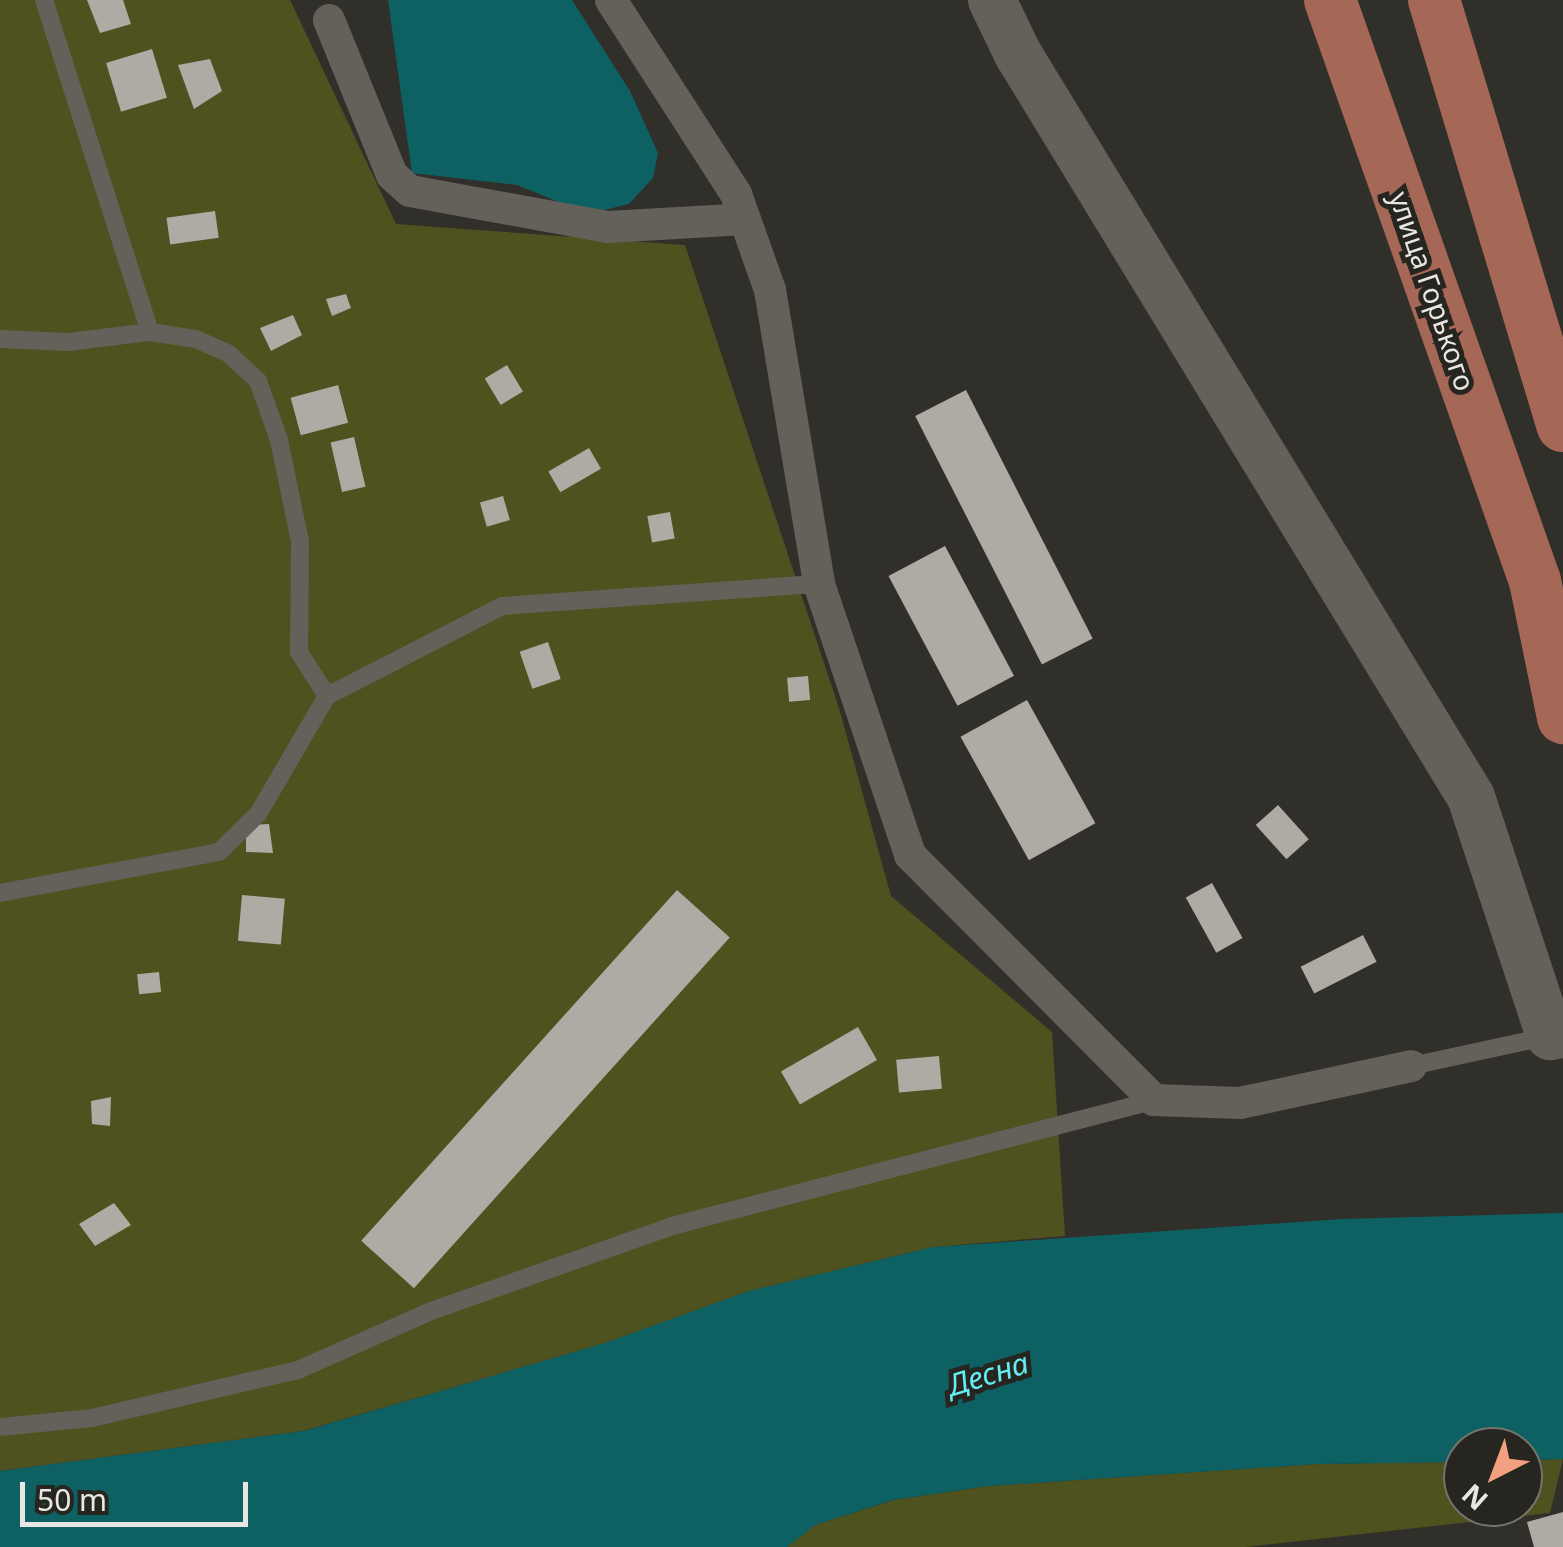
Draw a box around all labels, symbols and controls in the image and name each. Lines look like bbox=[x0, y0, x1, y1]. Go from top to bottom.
street label: улица Горького bbox=[1383, 187, 1483, 395]
water label: Десна bbox=[943, 1345, 1033, 1403]
north arrow bbox=[1443, 1427, 1543, 1527]
scale bar bbox=[25, 1462, 252, 1524]
text: N bbox=[1453, 1476, 1495, 1520]
text: 50 m bbox=[37, 1479, 107, 1520]

